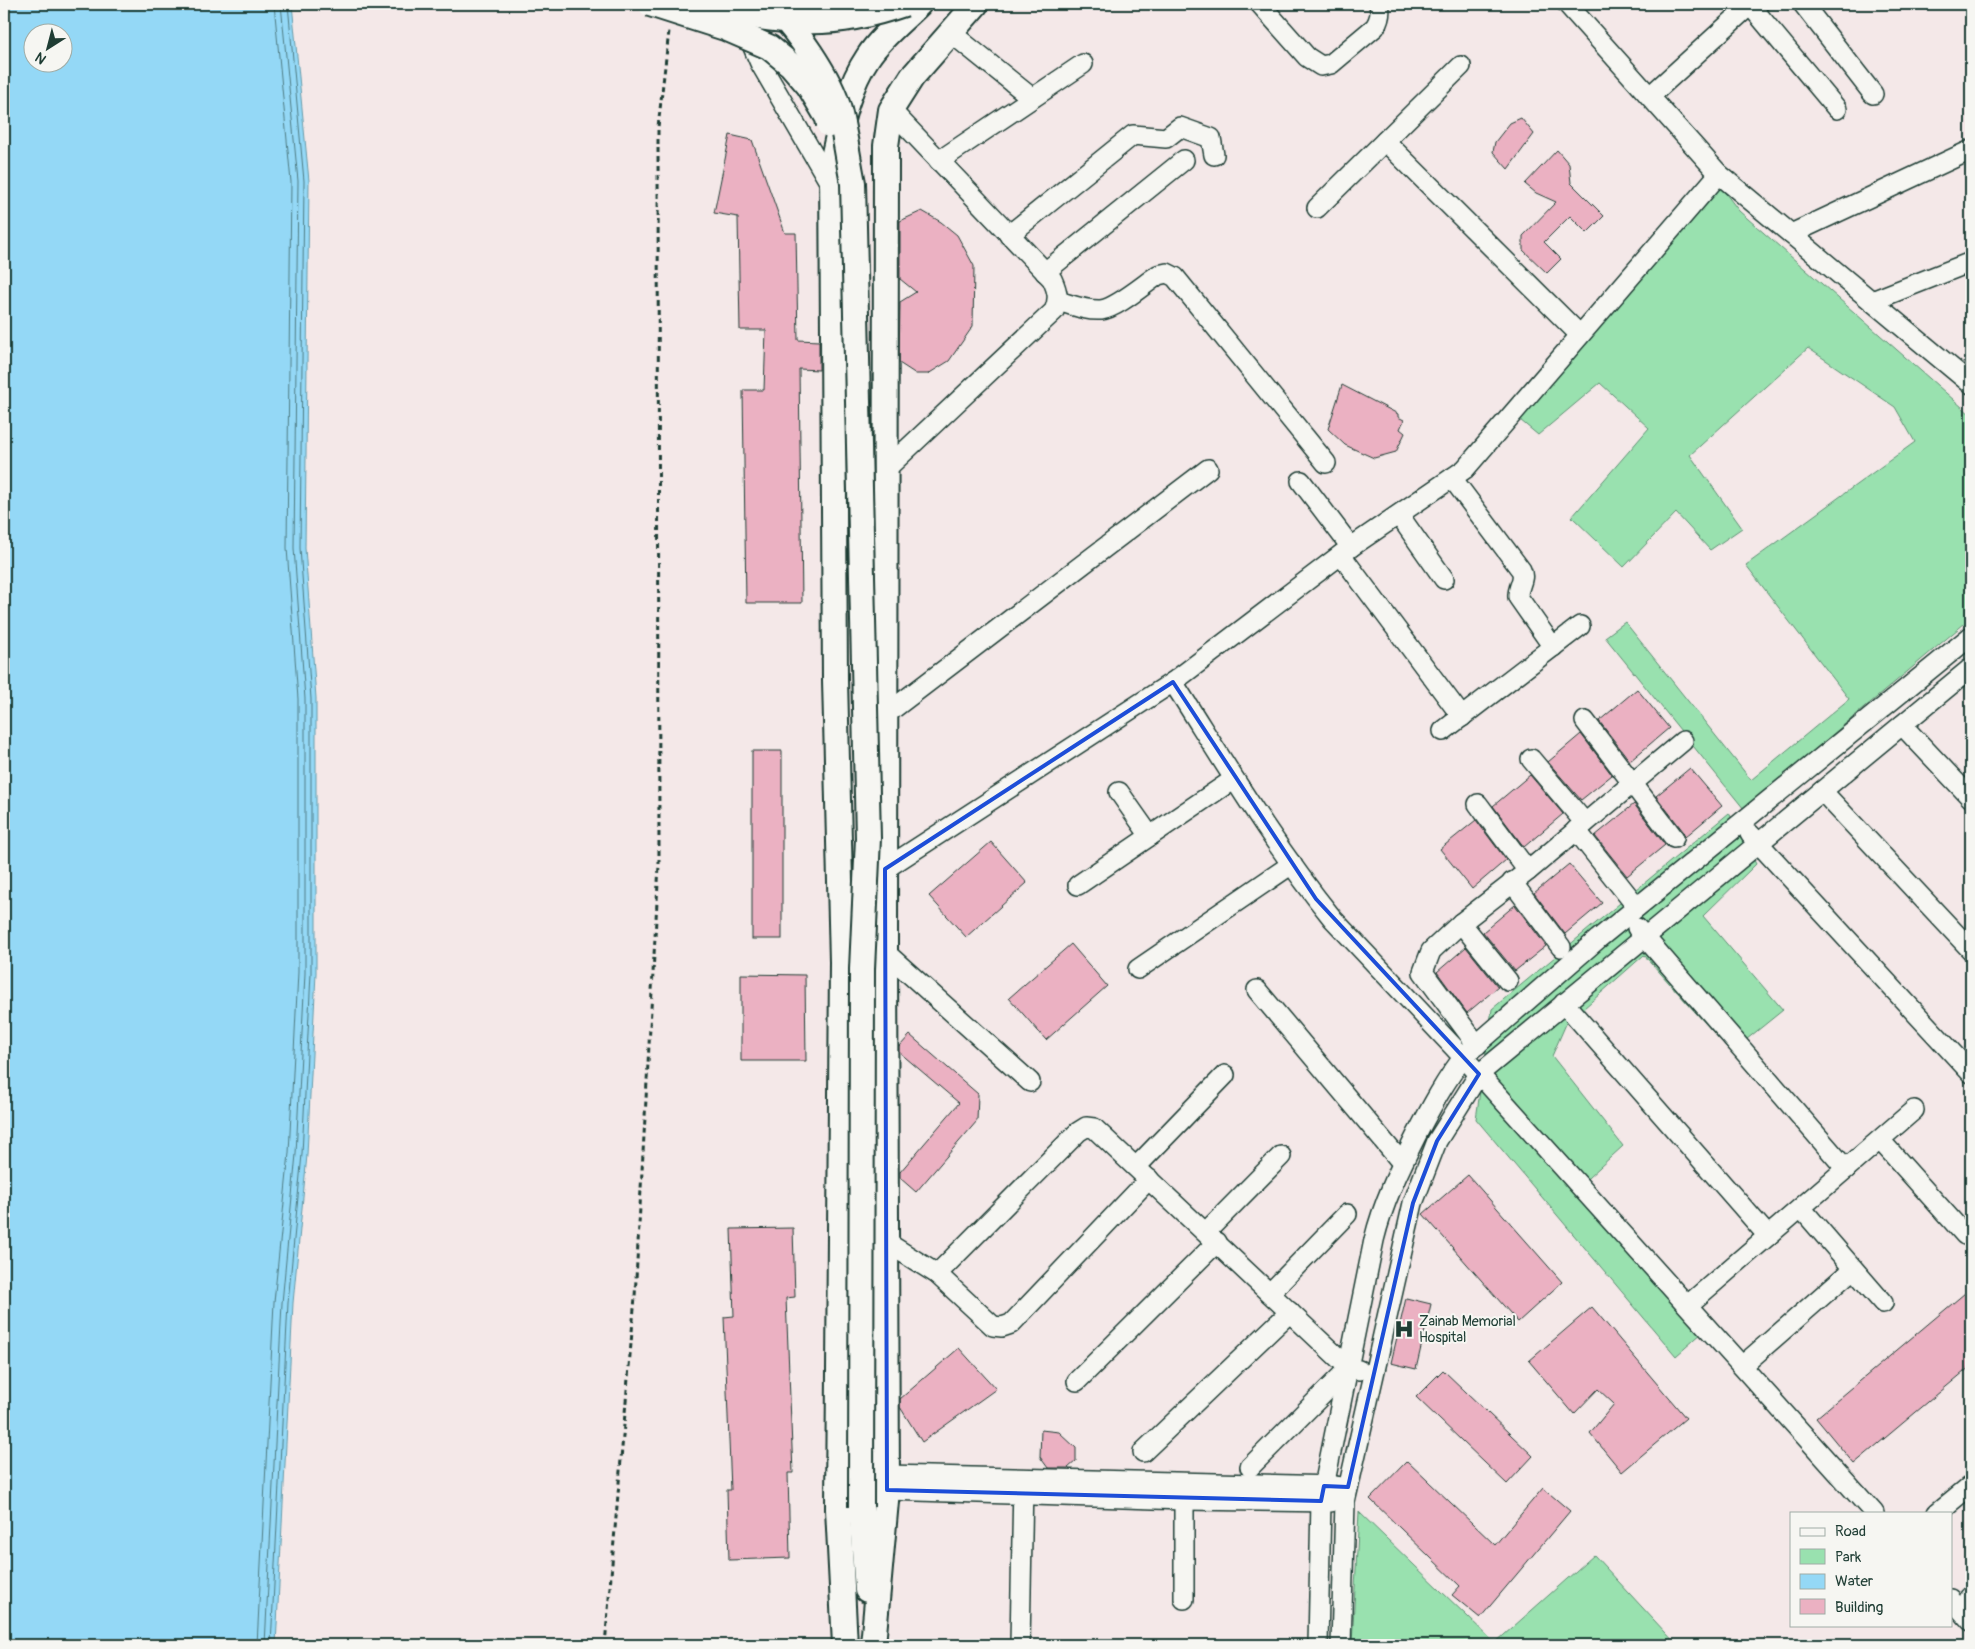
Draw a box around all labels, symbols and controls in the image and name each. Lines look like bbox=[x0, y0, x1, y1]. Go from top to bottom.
north arrow bbox=[22, 22, 72, 72]
text: N bbox=[32, 48, 49, 68]
place label: Zainab Memorial Hospital bbox=[1419, 1313, 1516, 1346]
hospital icon: Zainab Memorial Hospital bbox=[1393, 1318, 1415, 1340]
legend bbox=[1790, 1512, 1952, 1626]
text: Road bbox=[1835, 1522, 1866, 1541]
text: Park bbox=[1835, 1548, 1862, 1567]
text: Water bbox=[1835, 1572, 1874, 1591]
text: Building bbox=[1835, 1598, 1883, 1617]

